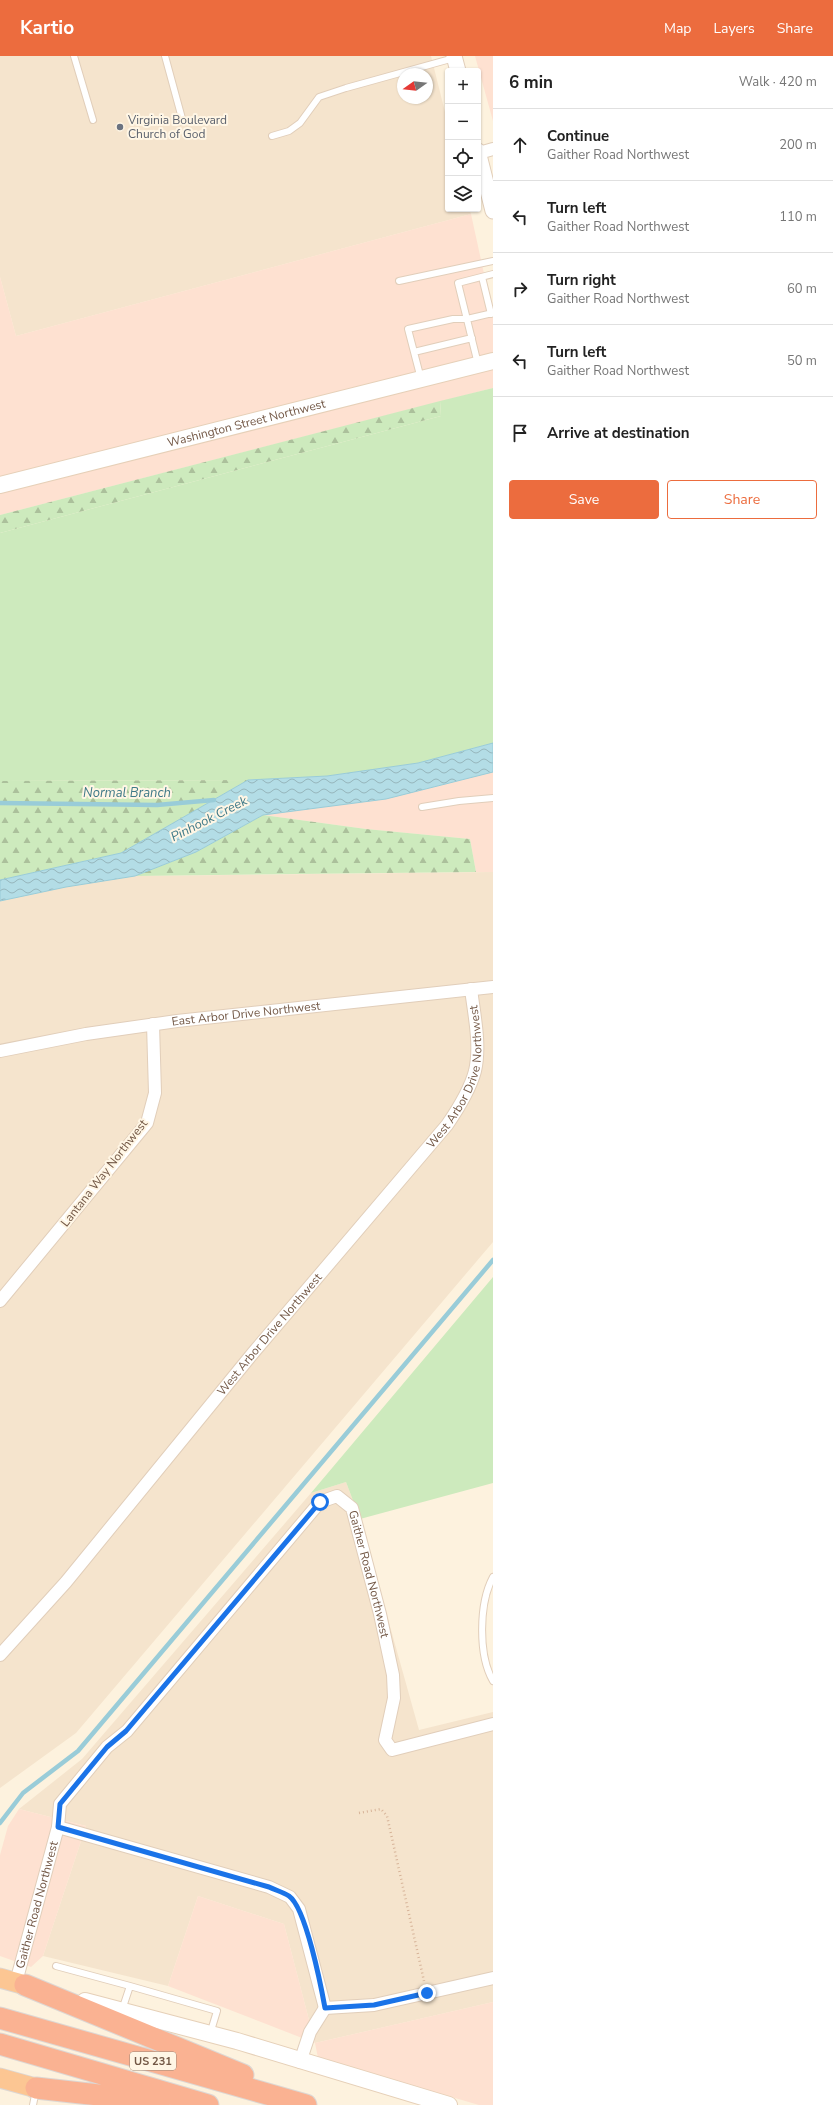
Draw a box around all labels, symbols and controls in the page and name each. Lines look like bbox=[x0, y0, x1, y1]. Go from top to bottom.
text: Kartio bbox=[20, 15, 74, 41]
text: Map bbox=[664, 19, 691, 38]
text: Layers bbox=[713, 19, 755, 38]
text: Share bbox=[777, 19, 813, 38]
north arrow bbox=[397, 68, 433, 104]
map controls bbox=[445, 68, 481, 212]
button: + bbox=[445, 68, 481, 104]
text: 6 min bbox=[509, 71, 553, 94]
text: Walk · 420 m bbox=[739, 73, 817, 91]
button: − bbox=[445, 104, 481, 140]
place label: Virginia Boulevard Church of God bbox=[127, 112, 227, 142]
marker: Virginia Boulevard Church of God bbox=[115, 122, 125, 132]
text: Continue bbox=[547, 126, 609, 146]
icon: ahead bbox=[509, 134, 531, 156]
text: 200 m bbox=[779, 136, 817, 154]
button: locate bbox=[445, 140, 481, 176]
text: Gaither Road Northwest bbox=[547, 146, 689, 164]
button: layers bbox=[445, 176, 481, 212]
text: Turn left bbox=[547, 198, 606, 218]
icon: left bbox=[509, 206, 531, 228]
text: 110 m bbox=[779, 208, 817, 226]
text: Gaither Road Northwest bbox=[547, 218, 689, 236]
text: Turn right bbox=[547, 270, 616, 290]
icon: right bbox=[509, 278, 531, 300]
text: 60 m bbox=[787, 280, 817, 298]
text: Gaither Road Northwest bbox=[547, 290, 689, 308]
text: Turn left bbox=[547, 342, 606, 362]
icon: left bbox=[509, 350, 531, 372]
text: 50 m bbox=[787, 352, 817, 370]
text: Gaither Road Northwest bbox=[547, 362, 689, 380]
street label: Washington Street Northwest bbox=[166, 395, 328, 451]
icon: arrive bbox=[509, 422, 531, 444]
text: Arrive at destination bbox=[547, 423, 690, 443]
button: Save bbox=[509, 480, 659, 519]
button: Share bbox=[667, 480, 817, 519]
water label: Normal Branch bbox=[83, 784, 171, 802]
water label: Pinhook Creek bbox=[168, 792, 251, 846]
street label: East Arbor Drive Northwest bbox=[171, 998, 322, 1030]
street label: West Arbor Drive Northwest bbox=[423, 1003, 485, 1152]
street label: Lantana Way Northwest bbox=[57, 1115, 151, 1230]
street label: West Arbor Drive Northwest bbox=[214, 1269, 326, 1399]
route start bbox=[311, 1493, 329, 1511]
street label: Gaither Road Northwest bbox=[345, 1508, 393, 1640]
street label: Gaither Road Northwest bbox=[12, 1839, 62, 1970]
route end bbox=[418, 1984, 436, 2002]
road number: US 231 bbox=[130, 2052, 176, 2070]

